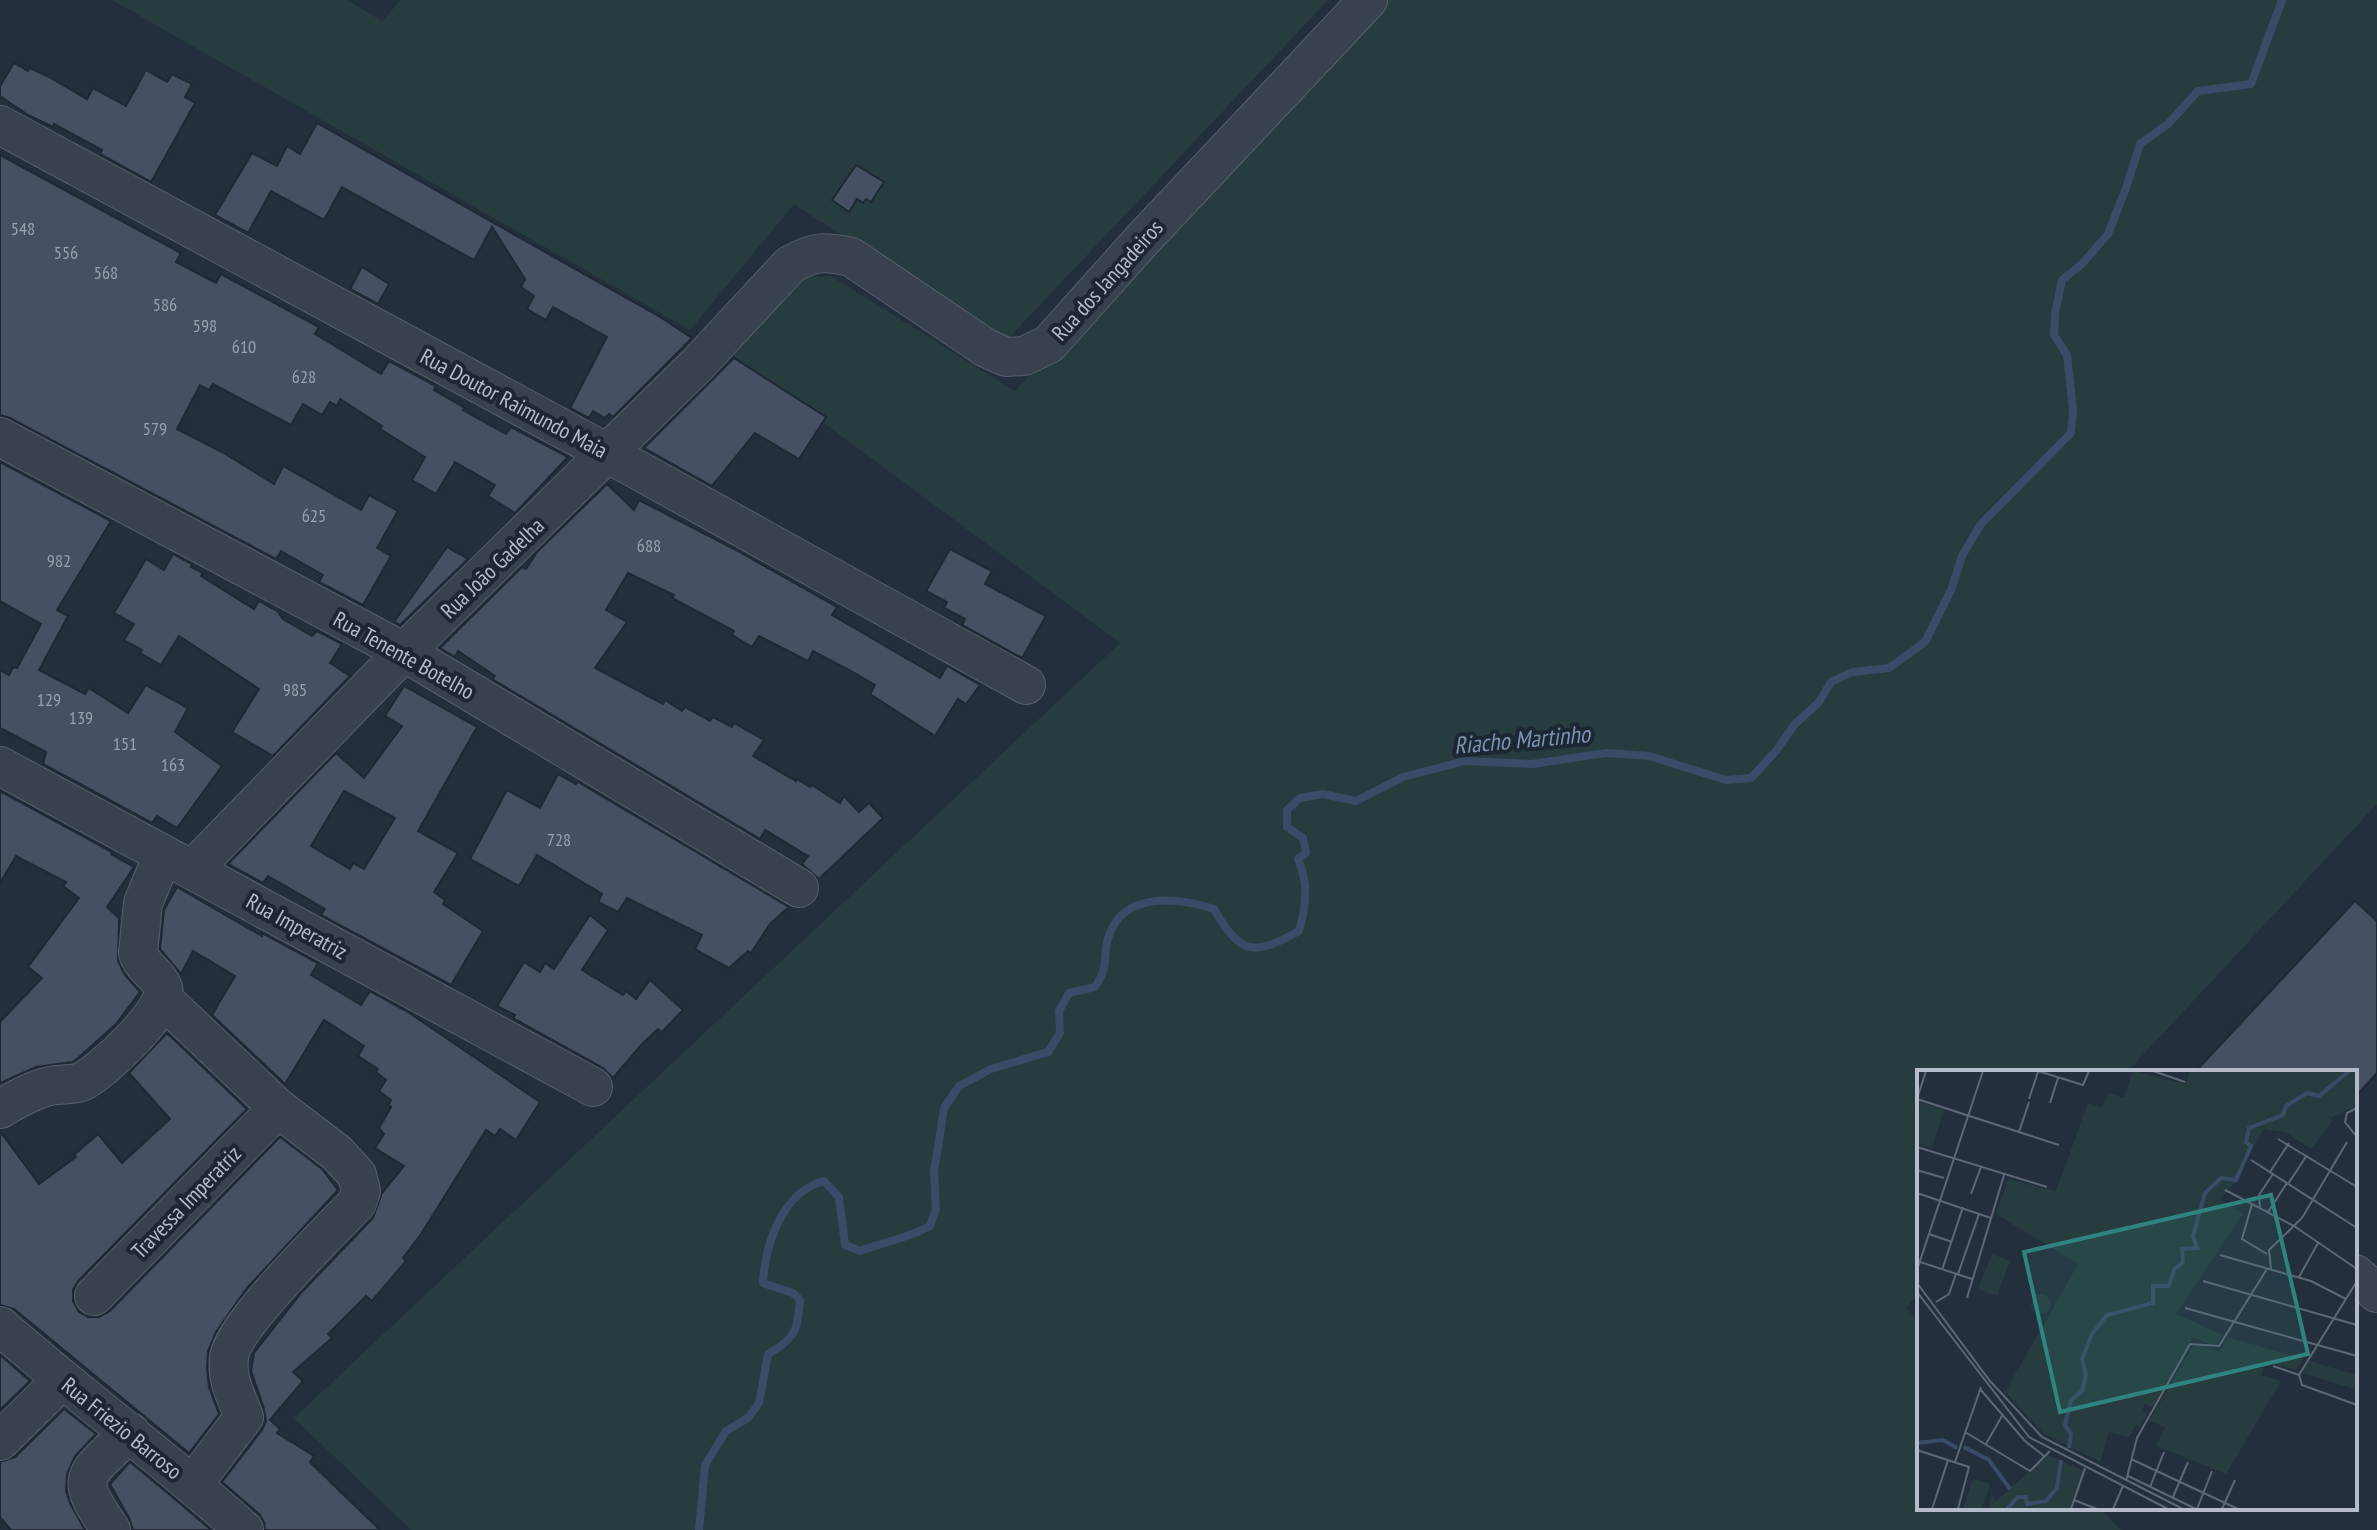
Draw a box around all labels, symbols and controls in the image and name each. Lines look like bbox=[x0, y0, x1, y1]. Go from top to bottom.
street label: Rua dos Jangadeiros bbox=[1045, 214, 1169, 346]
house number: 548 bbox=[11, 217, 35, 240]
house number: 556 bbox=[54, 241, 78, 264]
house number: 568 bbox=[94, 261, 118, 284]
house number: 586 bbox=[153, 293, 177, 316]
house number: 598 bbox=[193, 314, 217, 337]
house number: 610 bbox=[232, 335, 256, 358]
street label: Rua Doutor Raimundo Maia bbox=[416, 342, 612, 464]
house number: 628 bbox=[292, 365, 316, 388]
house number: 579 bbox=[143, 417, 167, 440]
house number: 625 bbox=[302, 504, 326, 527]
street label: Rua João Gadelha bbox=[434, 512, 550, 624]
house number: 688 bbox=[637, 534, 661, 557]
house number: 982 bbox=[47, 549, 71, 572]
street label: Rua Tenente Botelho bbox=[329, 605, 479, 705]
house number: 985 bbox=[283, 678, 307, 701]
house number: 129 bbox=[37, 688, 61, 711]
house number: 139 bbox=[69, 706, 93, 729]
water label: Riacho Martinho bbox=[1453, 718, 1593, 761]
house number: 151 bbox=[113, 732, 137, 755]
house number: 163 bbox=[161, 753, 185, 776]
house number: 728 bbox=[547, 828, 571, 851]
street label: Rua Imperatriz bbox=[242, 887, 353, 965]
inset map bbox=[1917, 1070, 2357, 1510]
street label: Travessa Imperatriz bbox=[125, 1140, 247, 1264]
street label: Rua Friezio Barroso bbox=[56, 1371, 188, 1485]

